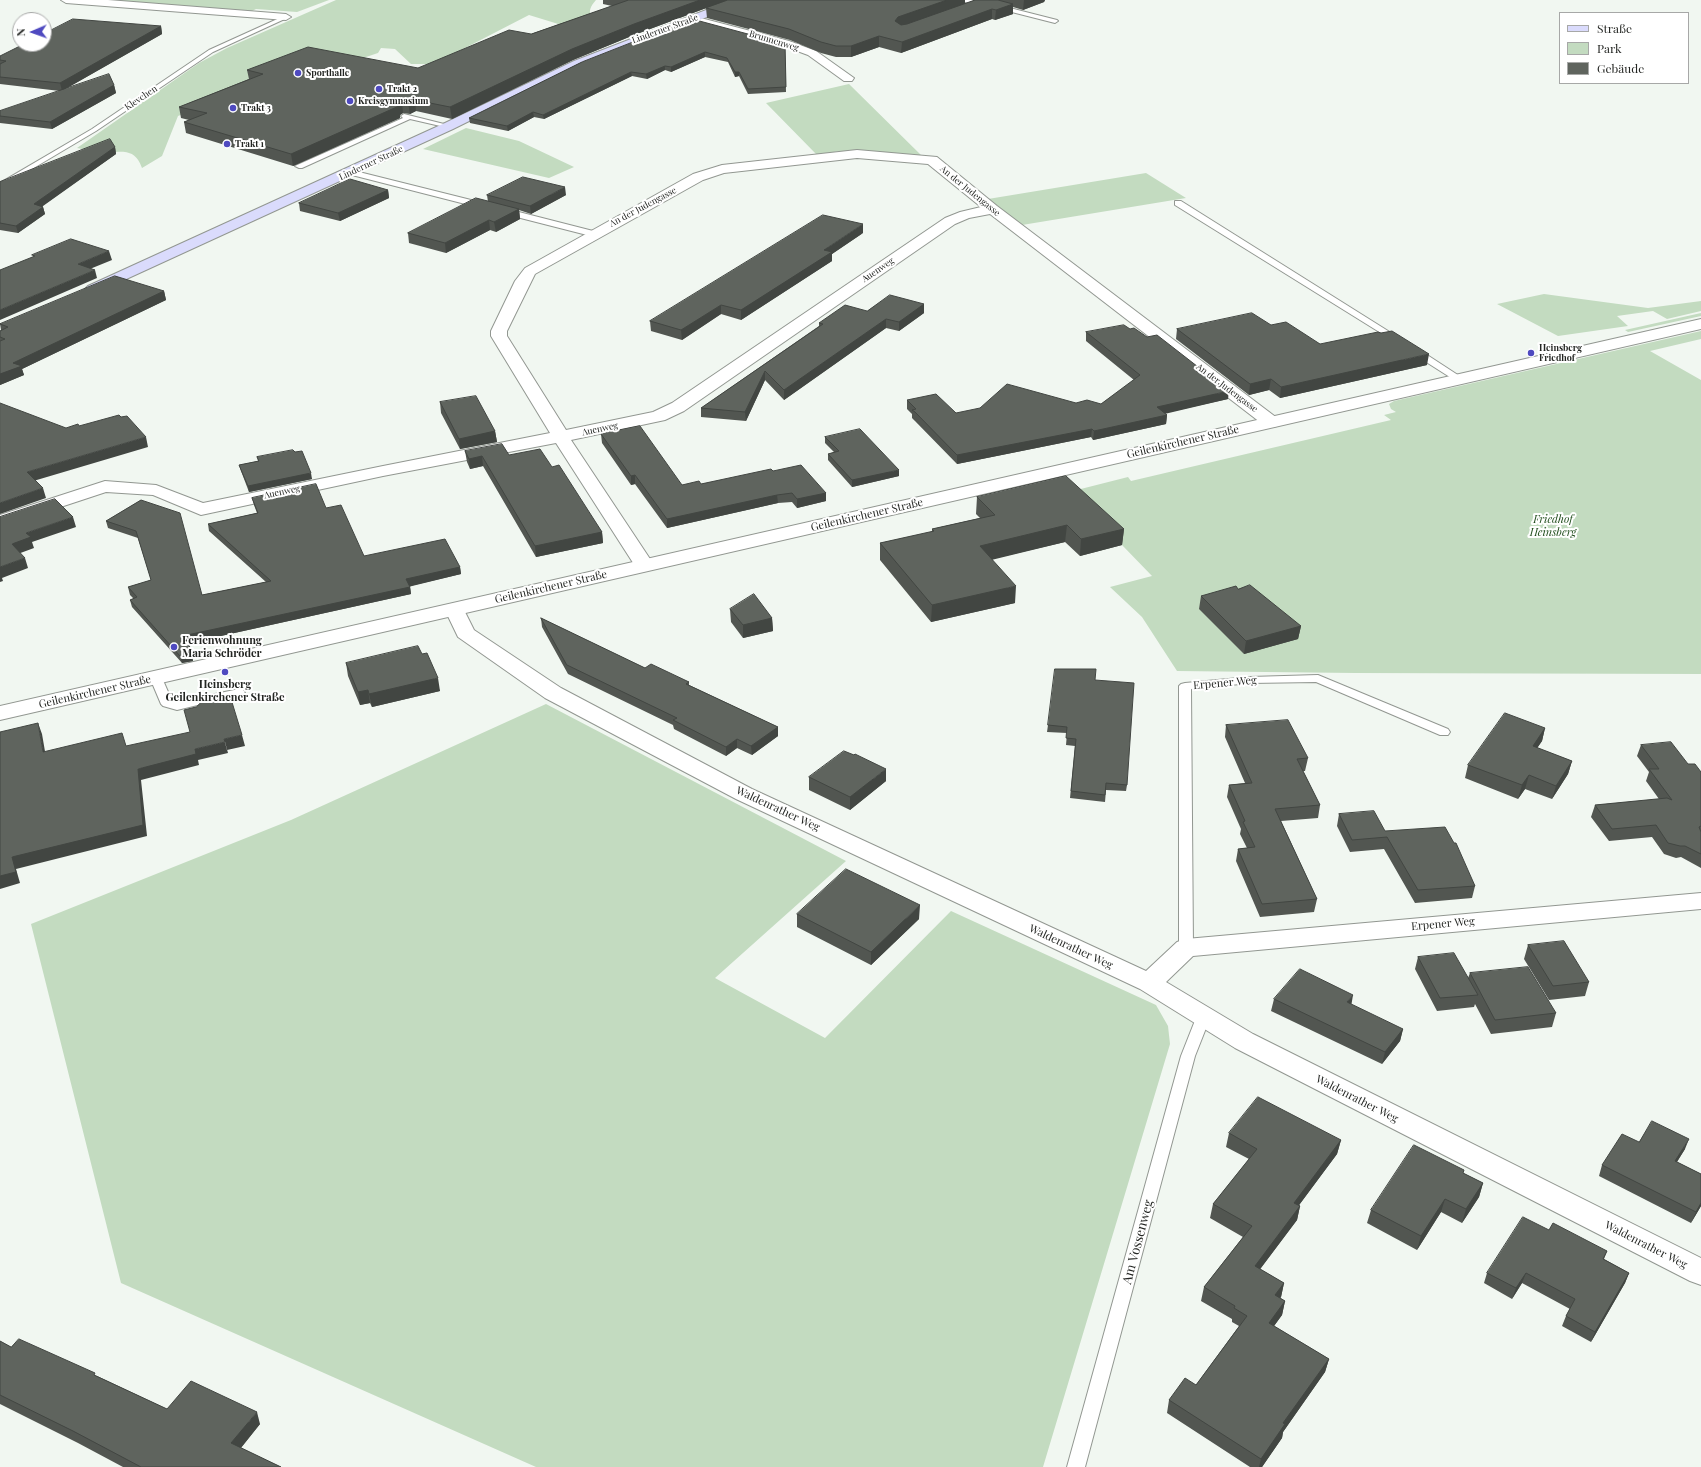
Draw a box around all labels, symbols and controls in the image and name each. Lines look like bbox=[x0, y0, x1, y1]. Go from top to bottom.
north arrow bbox=[12, 12, 52, 52]
street label: Linderner Straße bbox=[630, 12, 700, 46]
legend bbox=[1559, 12, 1689, 84]
text: Straße bbox=[1597, 20, 1632, 36]
text: N bbox=[13, 28, 28, 37]
street label: Brunnenweg bbox=[748, 28, 800, 54]
text: Park bbox=[1597, 40, 1622, 56]
text: Gebäude bbox=[1597, 60, 1644, 76]
marker: Sporthalle bbox=[293, 68, 303, 78]
place label: Sporthalle bbox=[306, 68, 349, 78]
street label: Klevchen bbox=[123, 83, 159, 113]
marker: Trakt 2 bbox=[374, 84, 384, 94]
place label: Trakt 2 bbox=[387, 84, 417, 94]
marker: Kreisgymnasium bbox=[345, 96, 355, 106]
place label: Kreisgymnasium bbox=[358, 96, 428, 106]
marker: Trakt 3 bbox=[228, 103, 238, 113]
place label: Trakt 3 bbox=[241, 103, 271, 113]
marker: Trakt 1 bbox=[222, 139, 232, 149]
place label: Trakt 1 bbox=[235, 139, 264, 149]
street label: Linderner Straße bbox=[337, 143, 405, 183]
street label: An der Judengasse bbox=[938, 163, 1002, 219]
street label: An der Judengasse bbox=[608, 185, 678, 229]
street label: Auenweg bbox=[860, 255, 896, 285]
place label: Heinsberg Friedhof bbox=[1539, 343, 1582, 364]
marker: Heinsberg Friedhof bbox=[1526, 348, 1536, 358]
street label: An der Judengasse bbox=[1194, 361, 1260, 415]
street label: Auenweg bbox=[581, 420, 619, 438]
street label: Geilenkirchener Straße bbox=[1125, 423, 1241, 461]
street label: Auenweg bbox=[263, 483, 301, 501]
street label: Geilenkirchener Straße bbox=[809, 496, 925, 534]
park label: Friedhof Heinsberg bbox=[1530, 513, 1576, 539]
street label: Geilenkirchener Straße bbox=[493, 568, 609, 606]
place label: Ferienwohnung Maria Schröder bbox=[182, 634, 262, 660]
marker: Ferienwohnung Maria Schröder bbox=[169, 642, 179, 652]
marker: Heinsberg Geilenkirchener Straße bbox=[220, 667, 230, 677]
street label: Geilenkirchener Straße bbox=[37, 673, 153, 711]
street label: Erpener Weg bbox=[1193, 674, 1257, 692]
place label: Heinsberg Geilenkirchener Straße bbox=[166, 678, 284, 704]
street label: Waldenrather Weg bbox=[734, 784, 822, 834]
street label: Erpener Weg bbox=[1411, 915, 1475, 933]
street label: Waldenrather Weg bbox=[1027, 922, 1115, 972]
street label: Waldenrather Weg bbox=[1313, 1072, 1401, 1126]
street label: Am Vossenweg bbox=[1119, 1198, 1157, 1286]
street label: Waldenrather Weg bbox=[1602, 1218, 1690, 1272]

